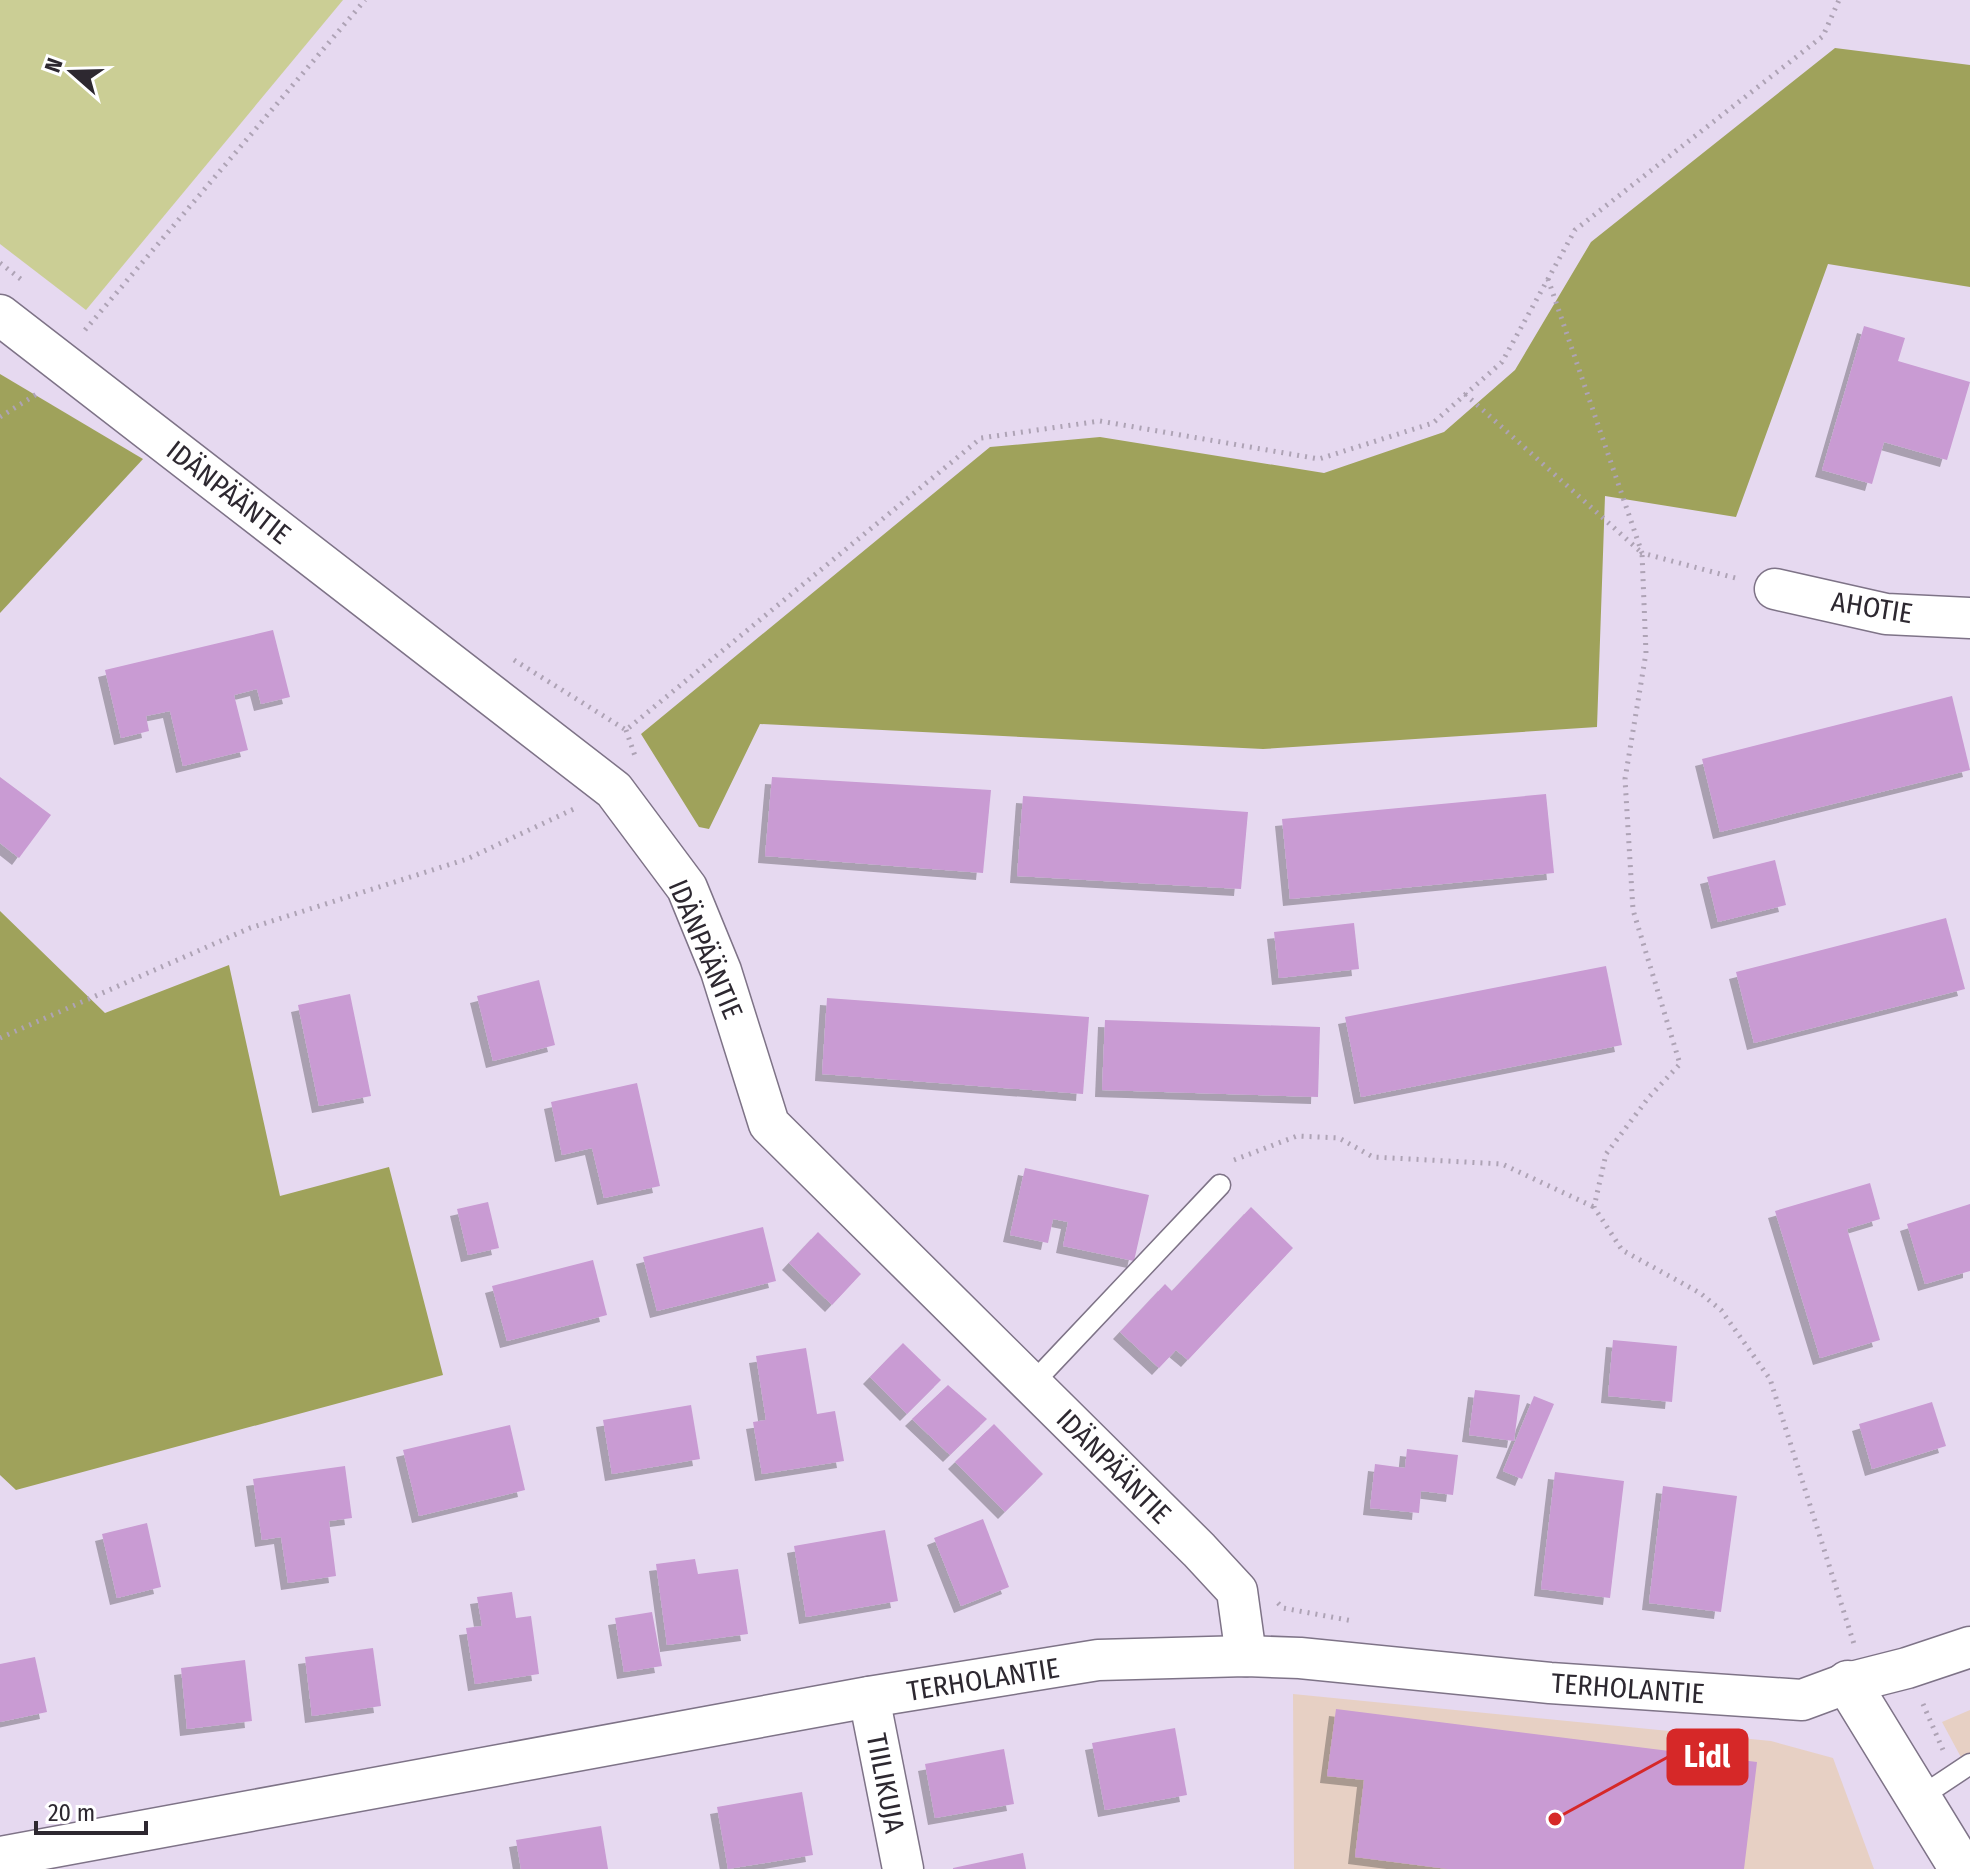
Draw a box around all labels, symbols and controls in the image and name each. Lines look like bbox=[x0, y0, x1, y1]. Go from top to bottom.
north arrow bbox=[32, 32, 112, 112]
text: N bbox=[39, 55, 69, 76]
street label: IDÄNPÄÄNTIE bbox=[160, 434, 297, 551]
street label: AHOTIE bbox=[1829, 585, 1915, 630]
street label: IDÄNPÄÄNTIE bbox=[661, 875, 750, 1024]
street label: IDÄNPÄÄNTIE bbox=[1050, 1402, 1178, 1530]
street label: TERHOLANTIE bbox=[905, 1651, 1061, 1708]
street label: TERHOLANTIE bbox=[1550, 1667, 1706, 1710]
callout: Lidl bbox=[1668, 1730, 1747, 1784]
street label: TIILIKUJA bbox=[860, 1731, 911, 1836]
text: Lidl bbox=[1684, 1739, 1731, 1775]
scale bar bbox=[36, 1785, 146, 1835]
text: 20 m bbox=[48, 1799, 95, 1827]

